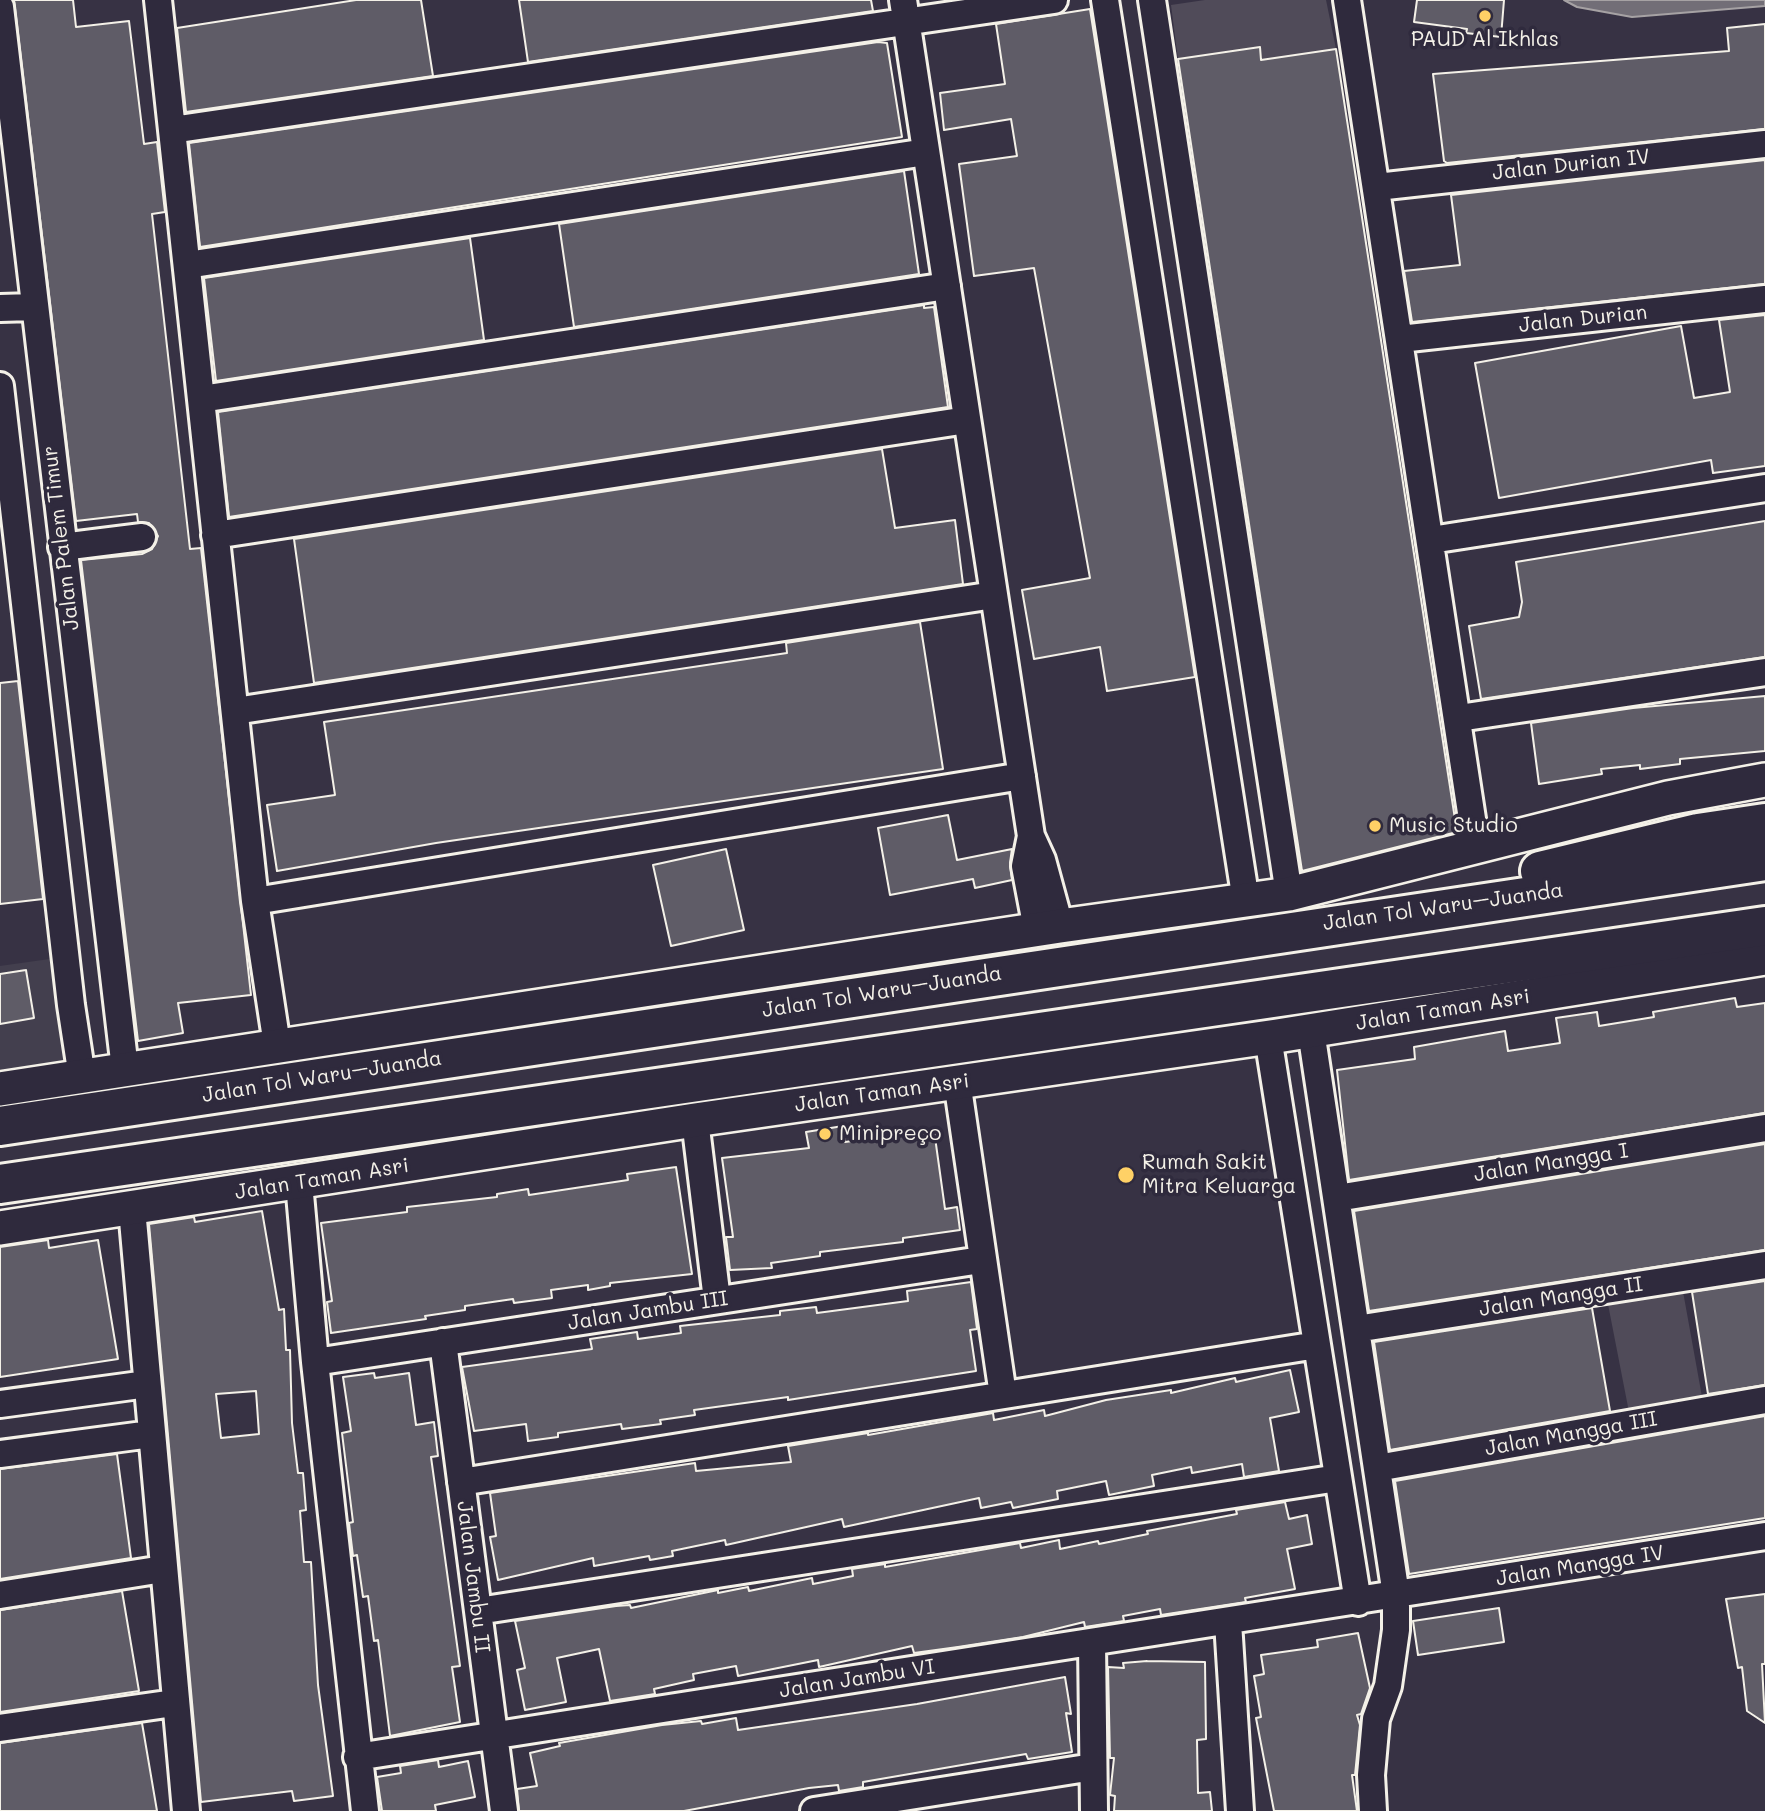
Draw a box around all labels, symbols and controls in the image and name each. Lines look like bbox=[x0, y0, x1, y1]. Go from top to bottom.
marker: PAUD Al Ikhlas bbox=[1477, 8, 1493, 24]
place label: PAUD Al Ikhlas bbox=[1411, 27, 1559, 53]
street label: Jalan Durian IV bbox=[1491, 144, 1651, 186]
street label: Jalan Durian bbox=[1518, 300, 1648, 338]
street label: Jalan Palem Timur bbox=[37, 444, 85, 632]
place label: Music Studio bbox=[1389, 813, 1518, 839]
marker: Music Studio bbox=[1367, 818, 1383, 834]
street label: Jalan Tol Waru–Juanda bbox=[1321, 878, 1565, 936]
street label: Jalan Tol Waru–Juanda bbox=[760, 961, 1004, 1023]
street label: Jalan Taman Asri bbox=[1354, 984, 1532, 1036]
street label: Jalan Tol Waru–Juanda bbox=[200, 1046, 444, 1108]
street label: Jalan Taman Asri bbox=[793, 1068, 971, 1118]
place label: Minipreço bbox=[839, 1121, 942, 1147]
marker: Minipreço bbox=[817, 1126, 833, 1142]
street label: Jalan Mangga I bbox=[1472, 1138, 1630, 1188]
place label: Rumah Sakit Mitra Keluarga bbox=[1142, 1150, 1296, 1200]
street label: Jalan Taman Asri bbox=[233, 1153, 411, 1205]
marker: Rumah Sakit Mitra Keluarga bbox=[1116, 1165, 1136, 1185]
street label: Jalan Mangga II bbox=[1477, 1272, 1645, 1322]
street label: Jalan Jambu III bbox=[566, 1286, 730, 1336]
street label: Jalan Mangga III bbox=[1483, 1406, 1659, 1462]
street label: Jalan Jambu II bbox=[451, 1500, 495, 1654]
street label: Jalan Mangga IV bbox=[1494, 1540, 1666, 1592]
street label: Jalan Jambu VI bbox=[778, 1654, 936, 1704]

